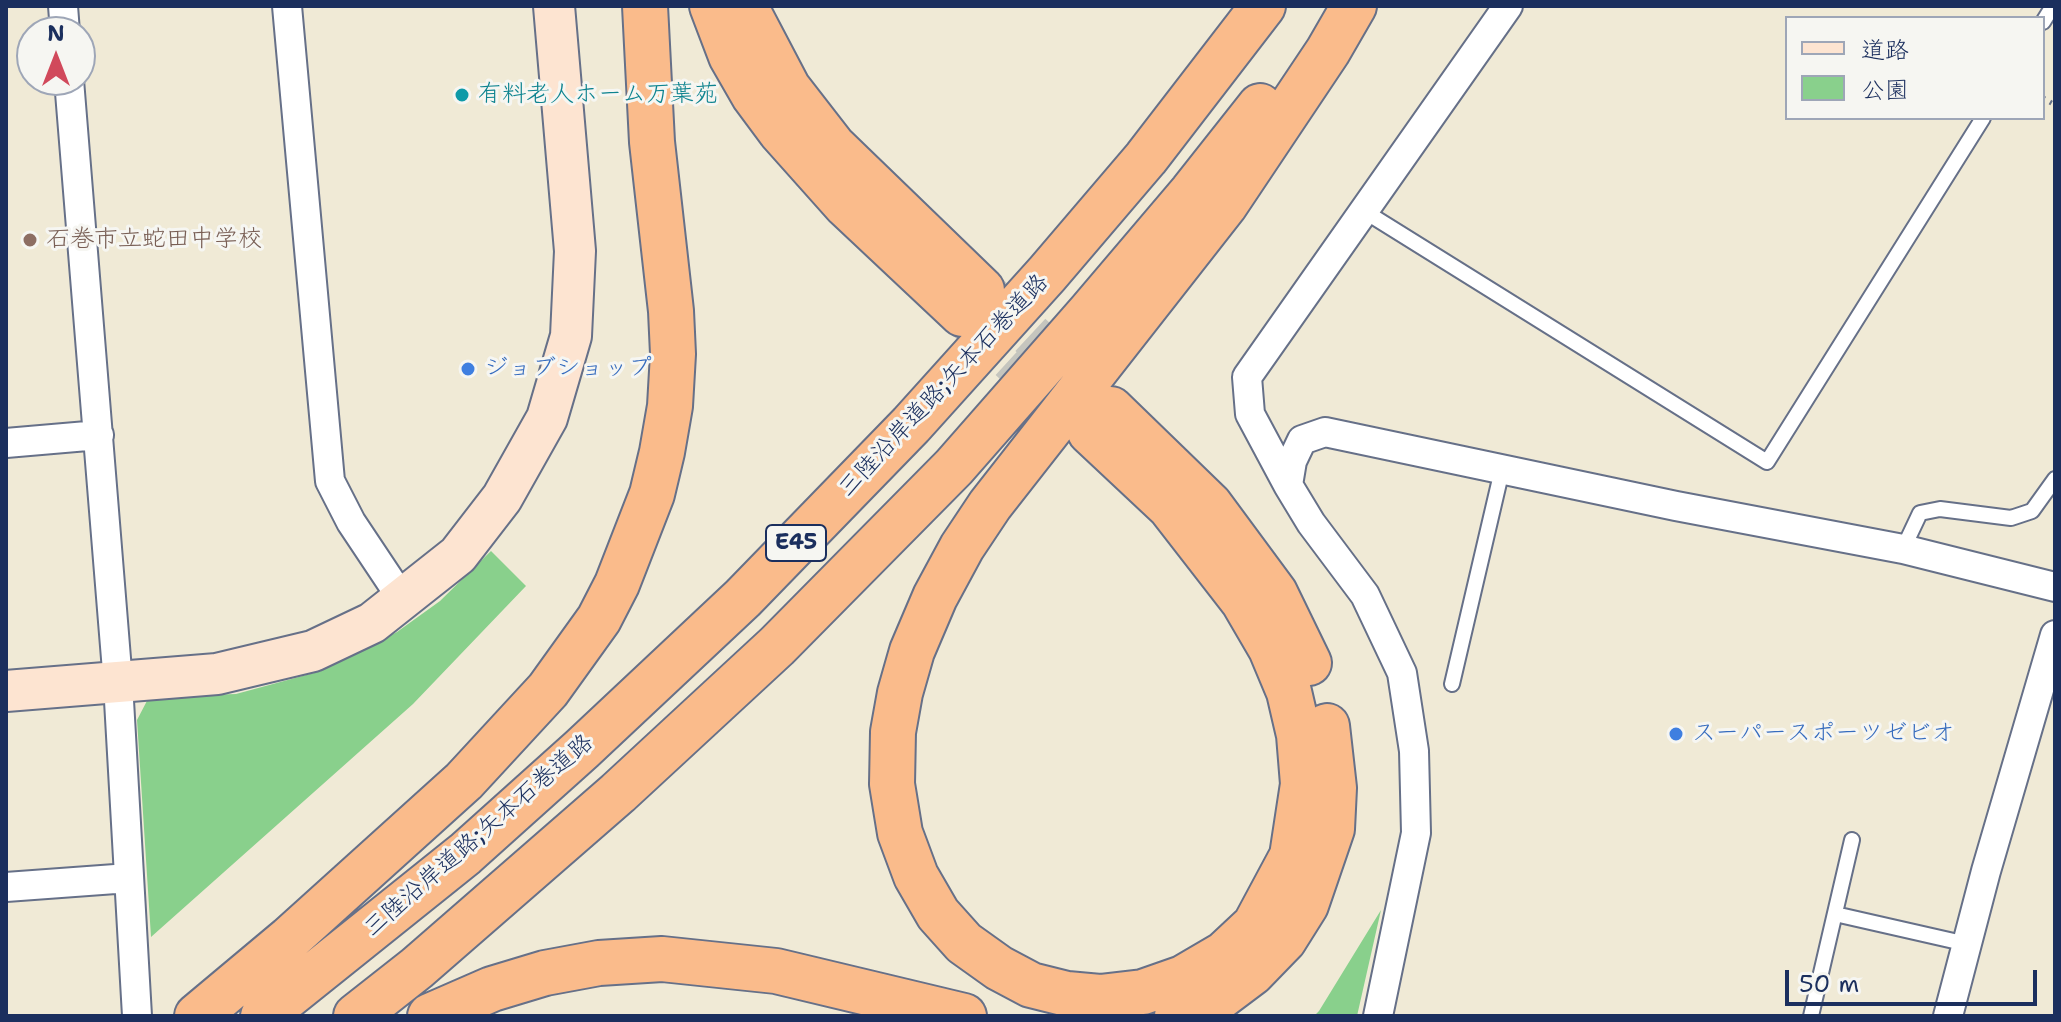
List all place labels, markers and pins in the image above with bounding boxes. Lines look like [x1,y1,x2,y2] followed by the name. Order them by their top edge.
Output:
[478,81,718,109] place label: 有料老人ホーム万葉苑
[453,86,471,104] marker: 有料老人ホーム万葉苑
[46,226,262,254] place label: 石巻市立蛇田中学校
[21,231,39,249] marker: 石巻市立蛇田中学校
[484,355,652,383] place label: ジョブショップ
[459,360,477,378] marker: ジョブショップ
[1692,720,1955,748] place label: スーパースポーツゼビオ
[1667,725,1685,743] marker: スーパースポーツゼビオ

